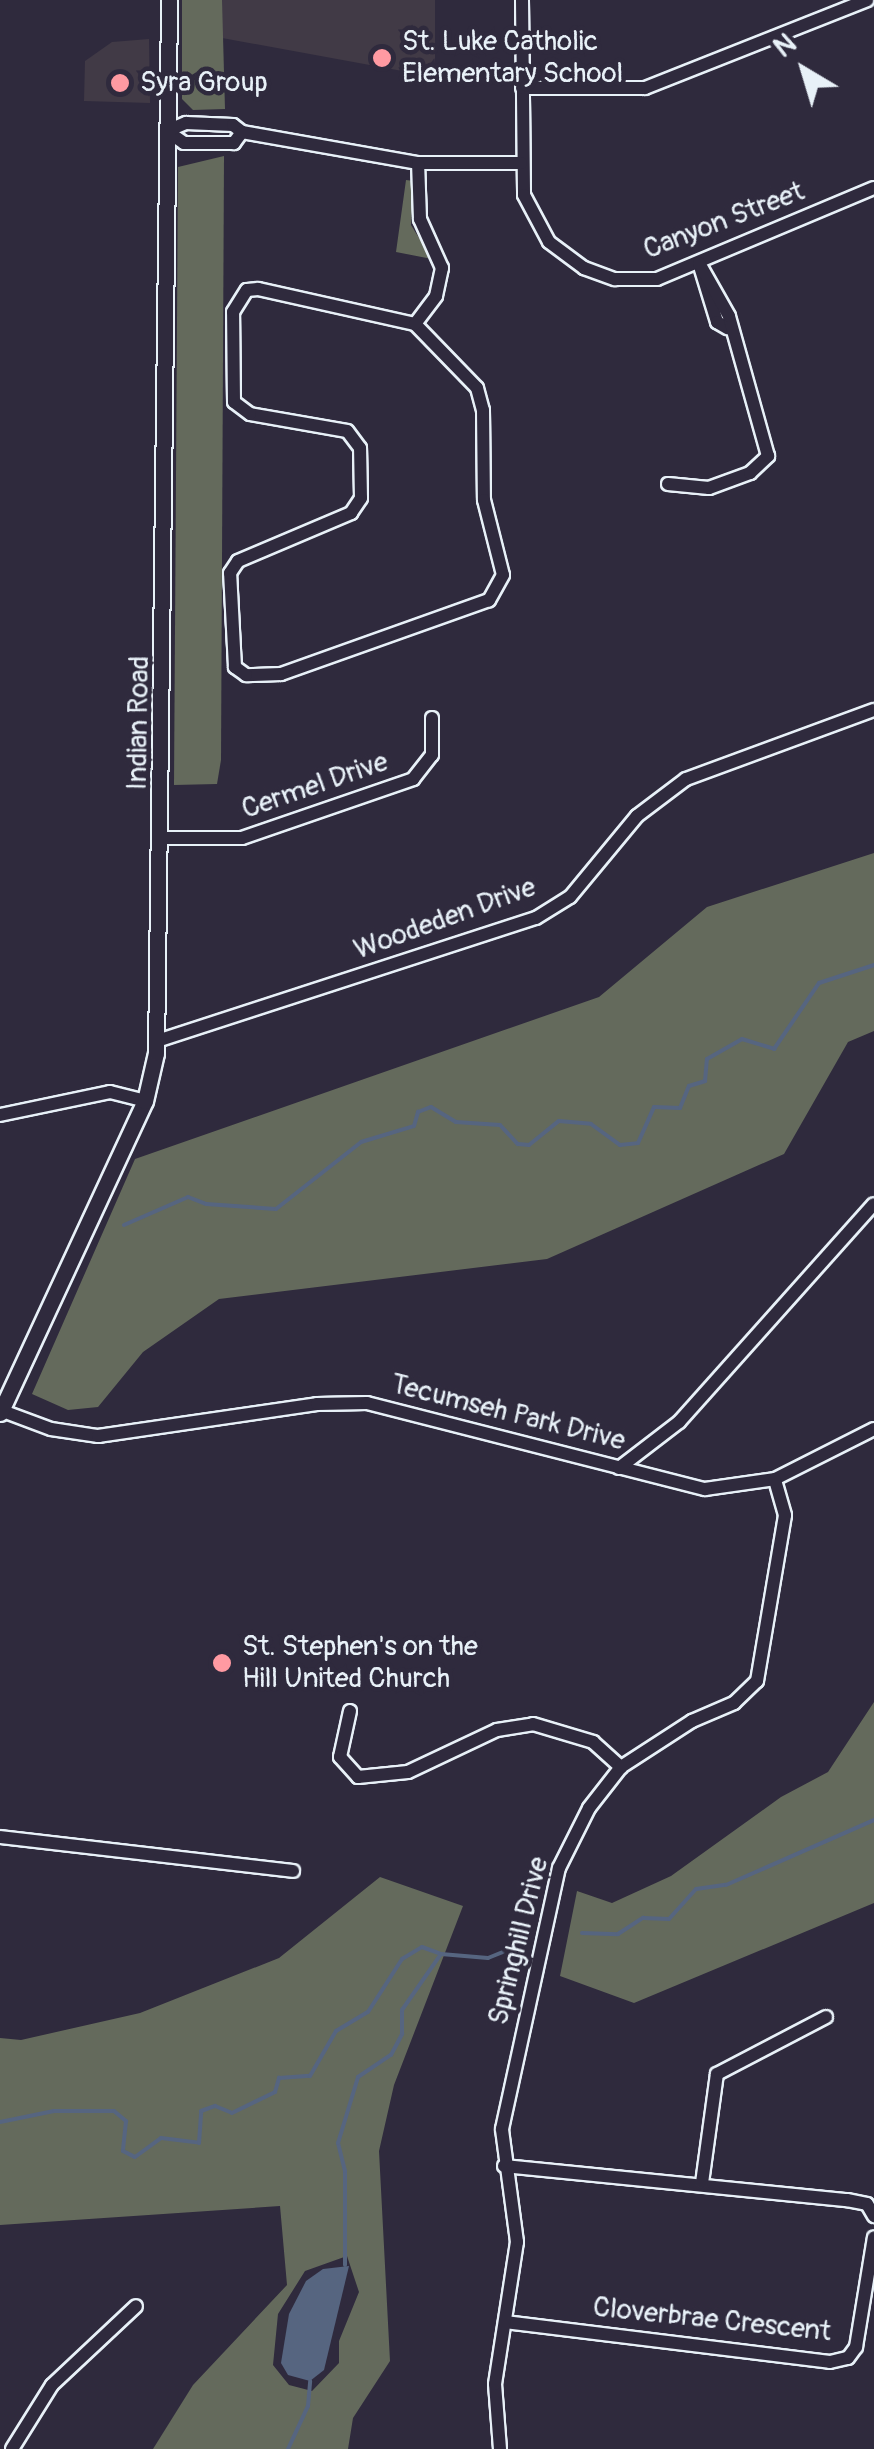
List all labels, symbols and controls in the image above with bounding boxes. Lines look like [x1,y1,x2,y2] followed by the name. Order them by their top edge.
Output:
[754,20,854,120] north arrow
[402,25,623,91] place label: St. Luke Catholic Elementary School
[767,26,803,66] text: N
[371,47,393,69] marker: St. Luke Catholic Elementary School
[140,66,268,100] place label: Syra Group
[109,72,131,94] marker: Syra Group
[639,175,809,267] street label: Canyon Street
[121,655,157,791] street label: Indian Road
[238,745,392,827] street label: Cermel Drive
[350,871,540,967] street label: Woodeden Drive
[387,1368,629,1458] street label: Tecumseh Park Drive
[242,1630,478,1696] place label: St. Stephen's on the Hill United Church
[211,1652,233,1674] marker: St. Stephen's on the Hill United Church
[482,1853,556,2029] street label: Springhill Drive
[591,2291,833,2349] street label: Cloverbrae Crescent

